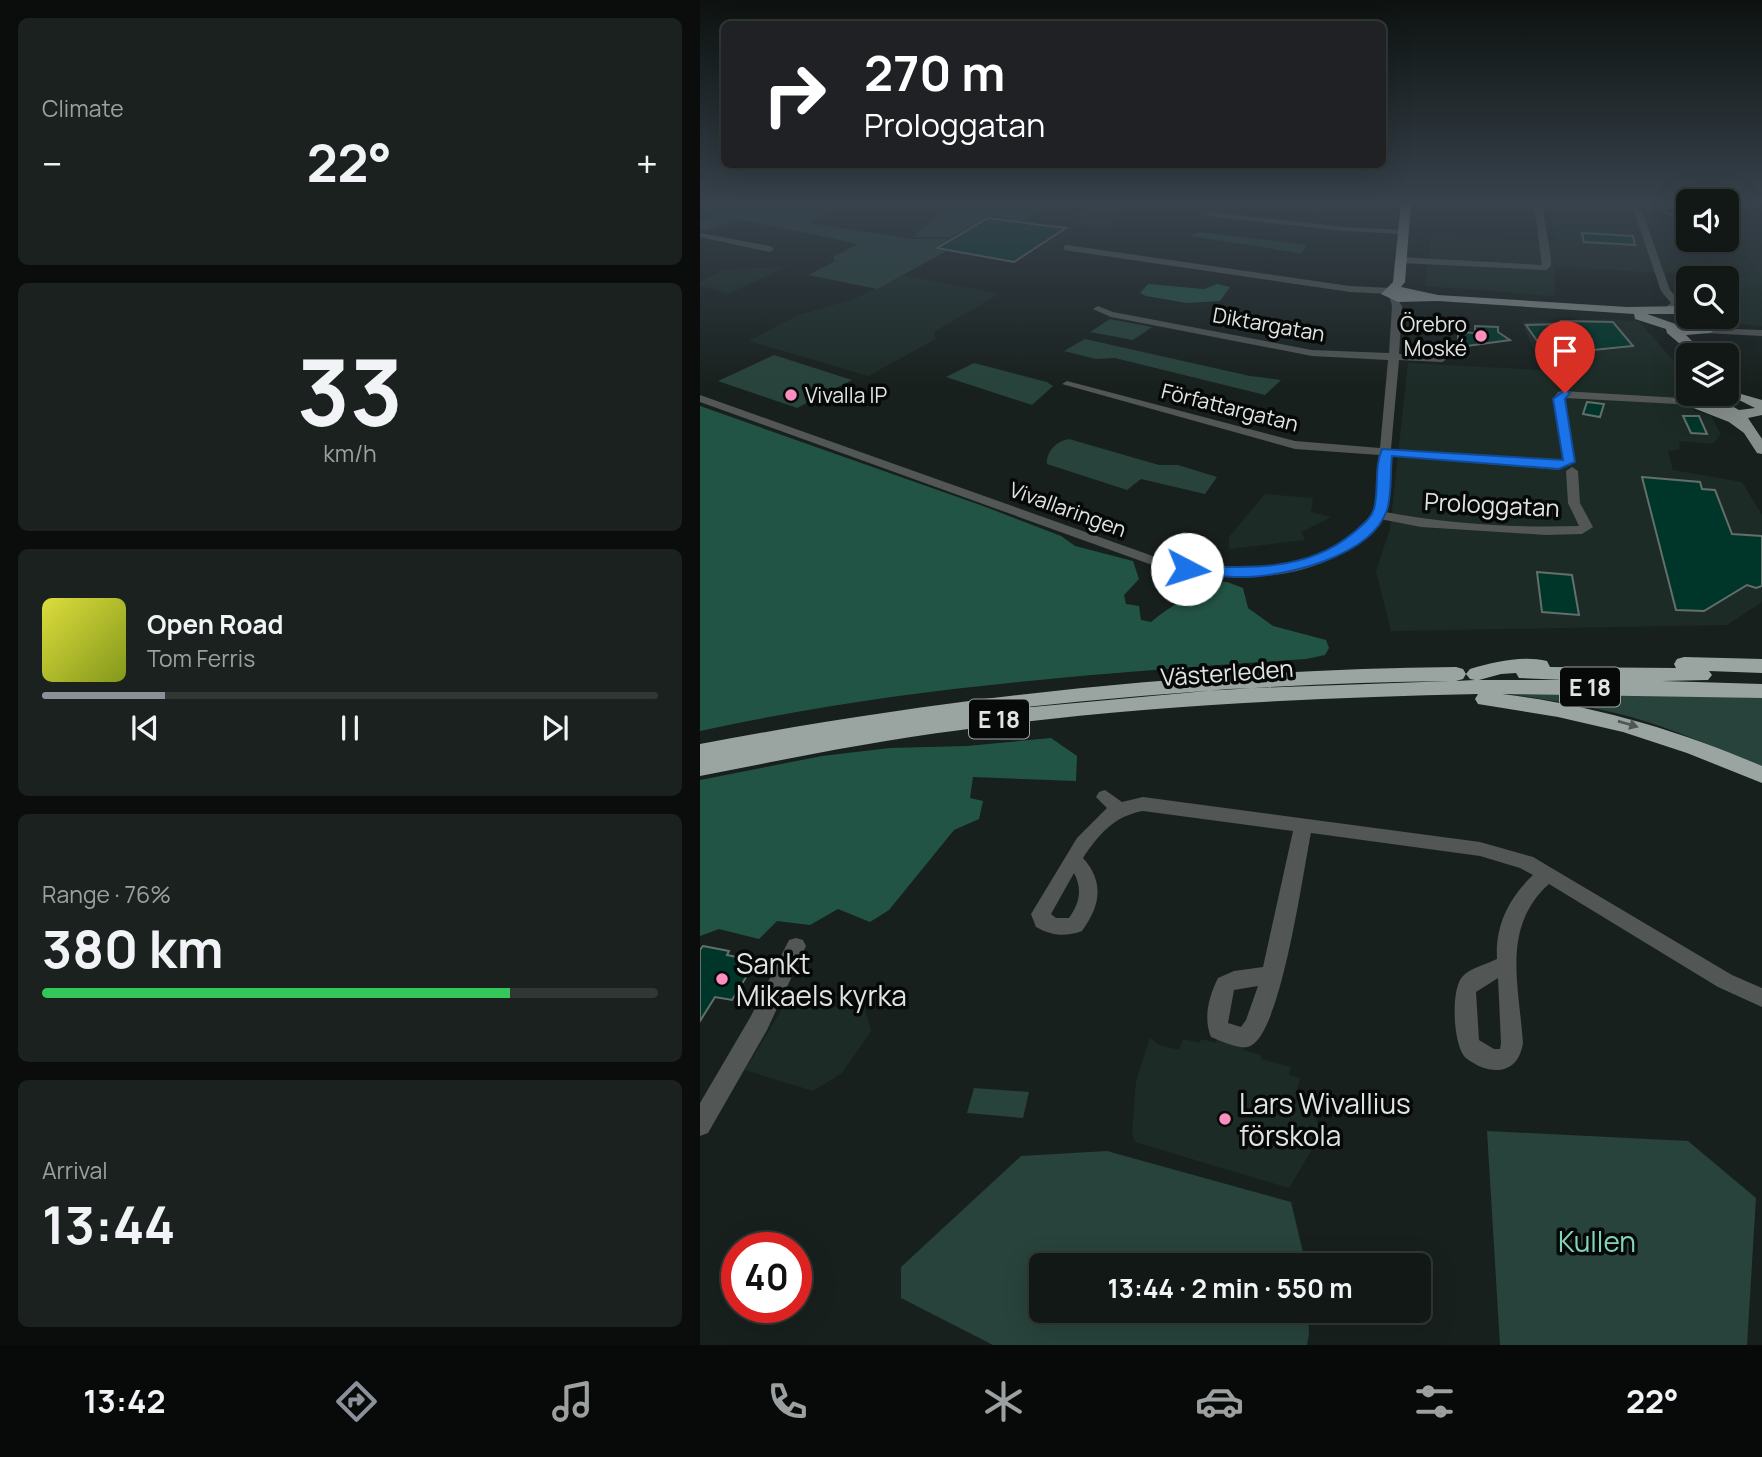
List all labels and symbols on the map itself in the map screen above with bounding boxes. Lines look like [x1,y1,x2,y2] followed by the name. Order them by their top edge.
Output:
[1211,300,1327,348] street label: Diktargatan
[1400,310,1467,362] place label: Örebro Moské
[1535,321,1595,393] pin
[1473,328,1489,344] marker: Örebro Moské
[1159,376,1301,438] street label: Författargatan
[805,381,887,409] place label: Vivalla IP
[783,387,799,403] marker: Vivalla IP
[1006,475,1130,543] street label: Vivallaringen
[1423,484,1561,524] street label: Prologgatan
[1150,532,1224,606] position arrow
[1160,651,1294,693] street label: Västerleden
[1560,667,1620,706] road number: E 18
[969,699,1029,738] road number: E 18
[1617,719,1639,730] one-way arrow
[736,944,907,1014] place label: Sankt Mikaels kyrka
[714,971,730,987] marker: Sankt Mikaels kyrka
[1239,1084,1411,1154] place label: Lars Wivallius förskola
[1217,1111,1233,1127] marker: Lars Wivallius förskola
[1558,1222,1636,1260] park label: Kullen
[721,1232,812,1323] speed limit sign: 40

